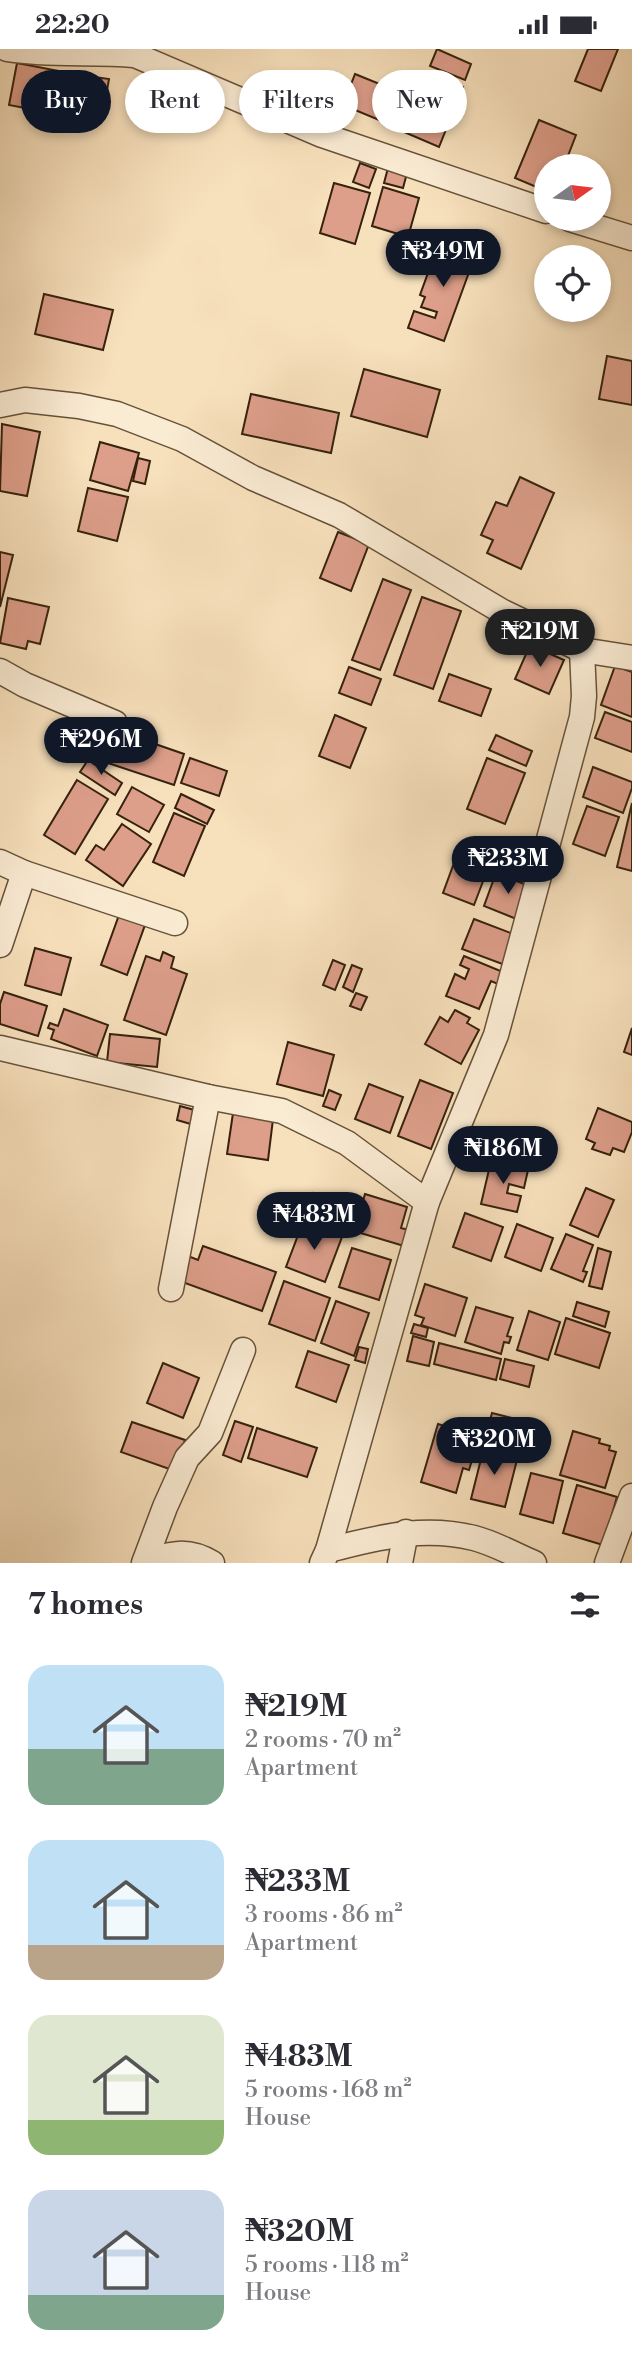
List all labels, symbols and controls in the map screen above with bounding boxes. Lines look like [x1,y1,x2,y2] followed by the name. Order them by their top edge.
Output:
[35,9,110,41] text: 22:20
[21,70,111,133] chip: Buy
[125,70,225,133] chip: Rent
[239,70,358,133] chip: Filters
[372,70,467,133] chip: New
[534,154,611,231] north arrow
[534,154,611,322] map controls
[394,229,492,289] pin: ₦349M
[402,238,484,266] text: ₦349M
[534,245,611,322] button: locate
[491,609,589,669] pin: ₦219M
[501,618,579,646] text: ₦219M
[52,717,150,777] pin: ₦296M
[60,726,142,754] text: ₦296M
[459,837,557,896] pin: ₦233M
[468,845,548,873] text: ₦233M
[454,1127,552,1186] pin: ₦186M
[464,1135,542,1163] text: ₦186M
[265,1193,363,1252] pin: ₦483M
[273,1201,355,1229] text: ₦483M
[445,1417,543,1477] pin: ₦320M
[452,1426,536,1454] text: ₦320M
[28,1586,143,1624] text: 7 homes
[566,1586,604,1624] icon: filters
[245,1688,347,1726] text: ₦219M
[84,1693,168,1777] icon: home
[245,1726,401,1754] text: 2 rooms · 70 m²
[245,1754,358,1782] text: Apartment
[245,1863,350,1901] text: ₦233M
[84,1868,168,1952] icon: home
[245,1901,402,1929] text: 3 rooms · 86 m²
[245,1929,358,1957] text: Apartment
[245,2038,352,2076] text: ₦483M
[84,2043,168,2127] icon: home
[245,2076,412,2104] text: 5 rooms · 168 m²
[245,2104,311,2132] text: House
[245,2213,354,2251] text: ₦320M
[84,2218,168,2302] icon: home
[245,2251,409,2279] text: 5 rooms · 118 m²
[245,2279,311,2307] text: House

